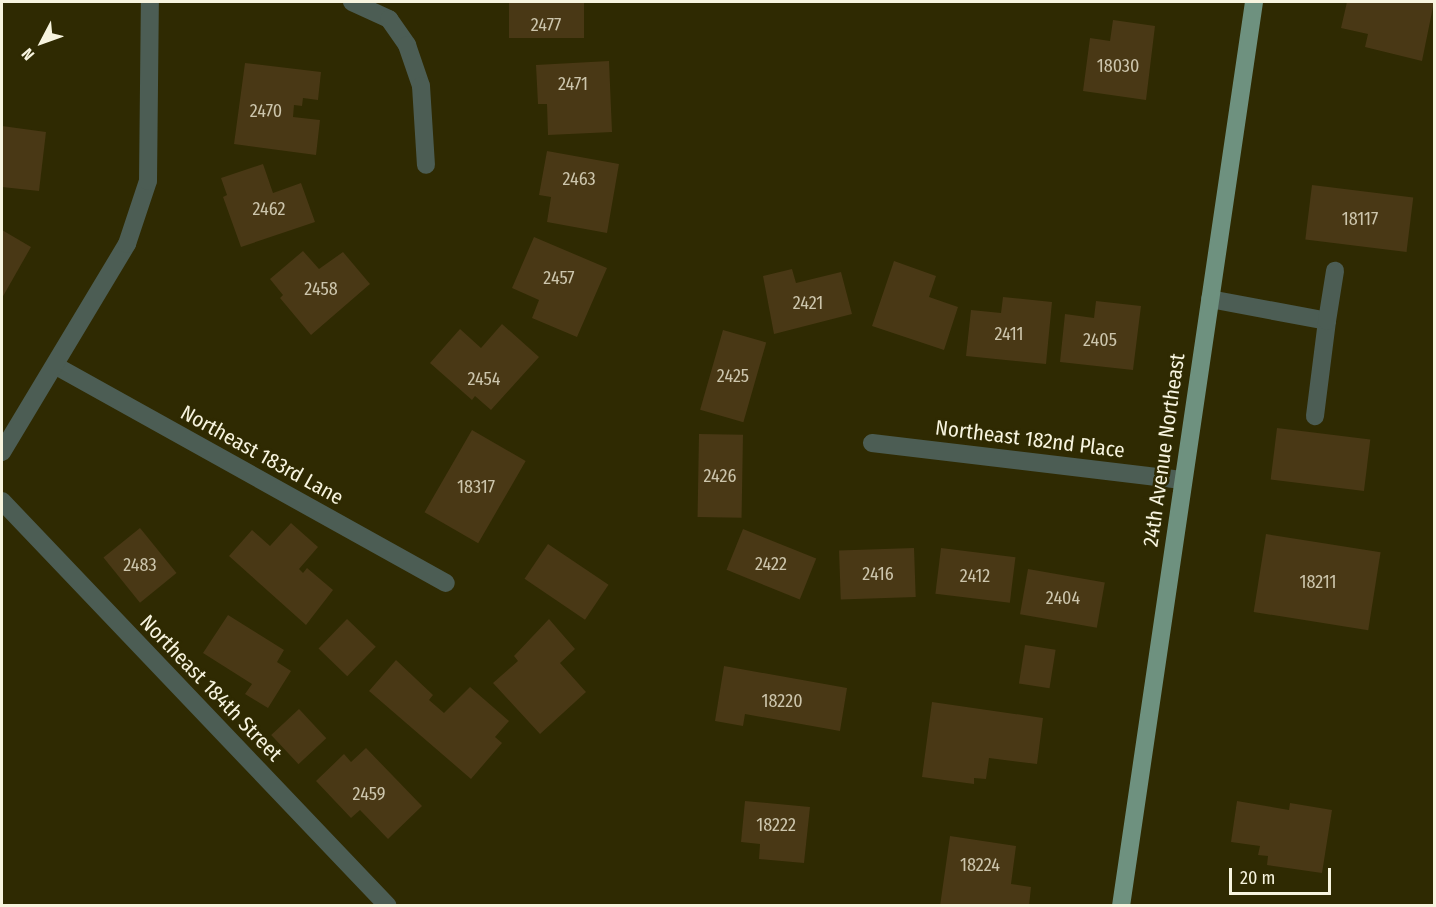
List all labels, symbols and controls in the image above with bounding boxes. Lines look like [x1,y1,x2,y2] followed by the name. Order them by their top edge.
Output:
[12,12,72,72] north arrow
[531,14,561,36] house number: 2477
[18,44,38,64] text: N
[1097,55,1139,77] house number: 18030
[558,73,588,95] house number: 2471
[250,100,282,122] house number: 2470
[562,168,596,190] house number: 2463
[253,198,285,220] house number: 2462
[1342,208,1378,230] house number: 18117
[543,267,575,289] house number: 2457
[304,278,338,300] house number: 2458
[793,292,823,314] house number: 2421
[994,323,1024,345] house number: 2411
[1083,329,1117,351] house number: 2405
[1138,352,1190,548] street label: 24th Avenue Northeast
[717,365,749,387] house number: 2425
[467,368,501,390] house number: 2454
[176,400,348,510] street label: Northeast 183rd Lane
[934,415,1126,463] street label: Northeast 182nd Place
[704,465,736,487] house number: 2426
[457,476,495,498] house number: 18317
[755,553,787,575] house number: 2422
[123,554,157,576] house number: 2483
[862,563,894,585] house number: 2416
[960,565,990,587] house number: 2412
[1299,571,1337,593] house number: 18211
[1046,587,1080,609] house number: 2404
[135,610,287,766] street label: Northeast 184th Street
[761,690,803,712] house number: 18220
[353,783,385,805] house number: 2459
[756,814,796,836] house number: 18222
[960,854,1000,876] house number: 18224
[1232,856,1334,894] scale bar
[1240,867,1275,889] text: 20 m

